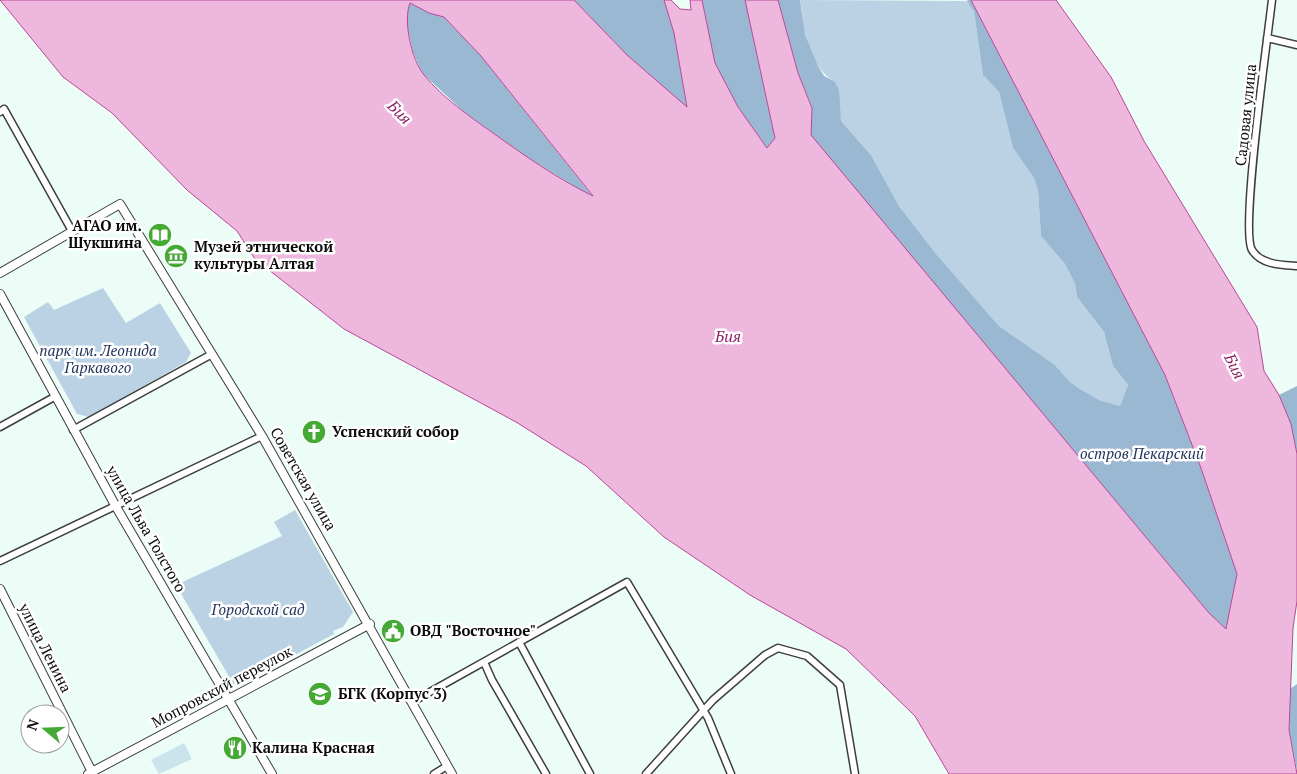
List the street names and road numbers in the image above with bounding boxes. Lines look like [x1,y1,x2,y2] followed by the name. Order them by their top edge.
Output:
[1230,62,1260,167] street label: Садовая улица
[266,423,342,534] street label: Советская улица
[102,461,191,595] street label: улица Льва Толстого
[14,599,77,696] street label: улица Ленина
[148,640,296,732] street label: Мопровский переулок

